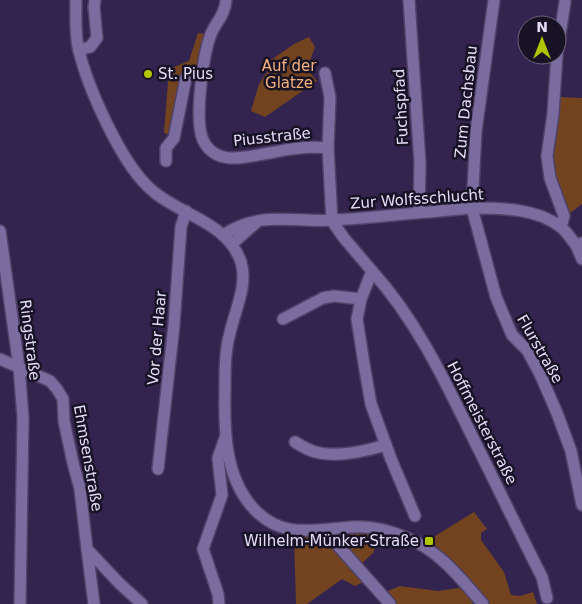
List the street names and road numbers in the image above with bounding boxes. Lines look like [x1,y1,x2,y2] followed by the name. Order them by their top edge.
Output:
[451,45,481,159] street label: Zum Dachsbau
[390,68,412,146] street label: Fuchspfad
[232,124,312,150] street label: Piusstraße
[350,185,485,213] street label: Zur Wolfsschlucht
[144,289,170,386] street label: Vor der Haar
[16,299,44,381] street label: Ringstraße
[513,312,567,386] street label: Flurstraße
[443,358,521,488] street label: Hoffmeisterstraße
[70,403,106,513] street label: Ehmsenstraße

